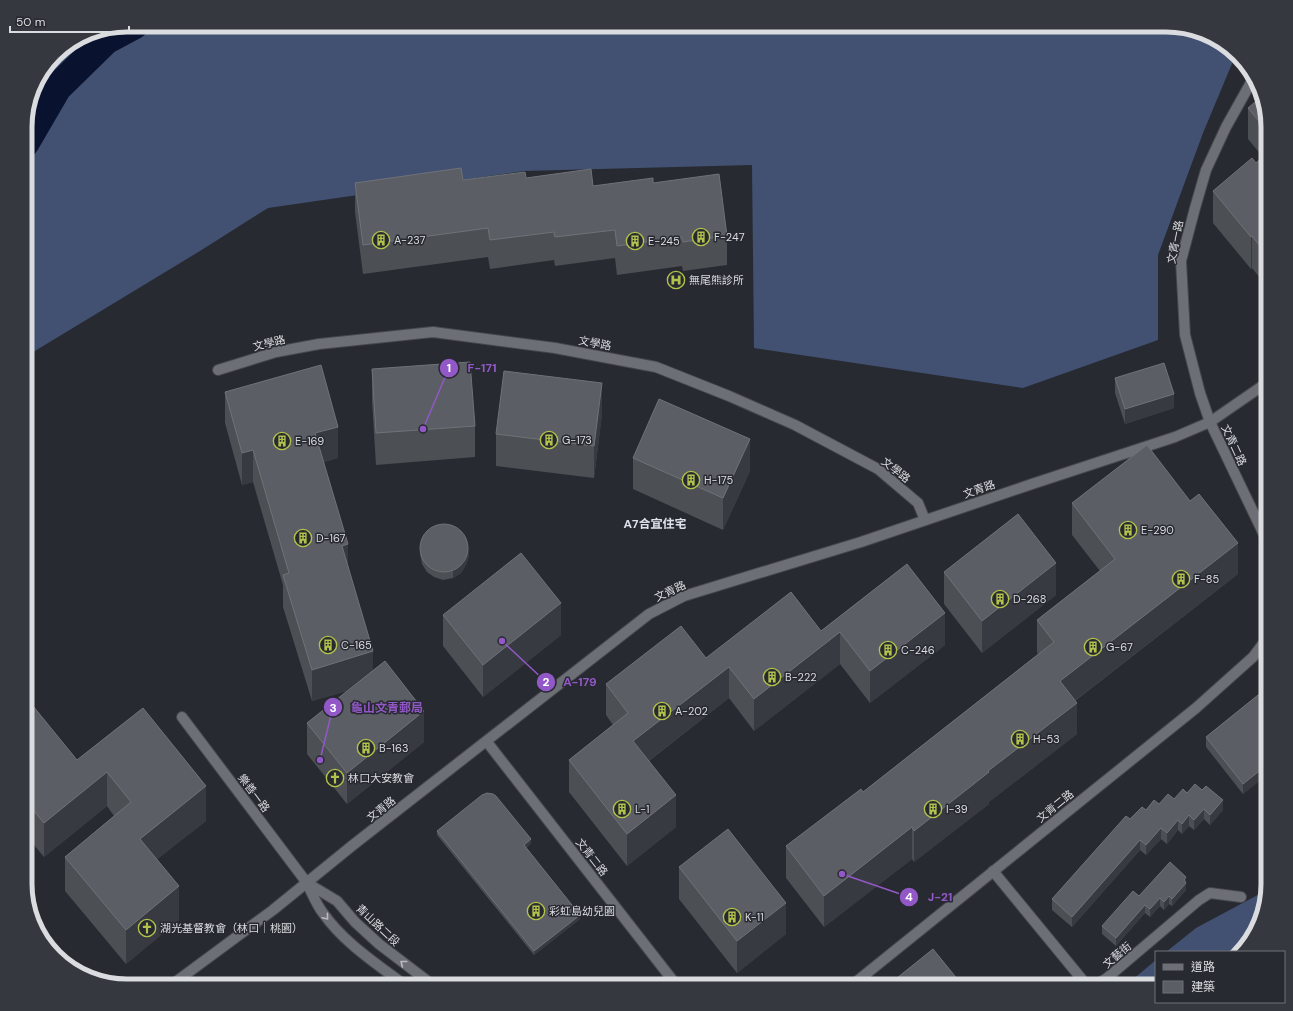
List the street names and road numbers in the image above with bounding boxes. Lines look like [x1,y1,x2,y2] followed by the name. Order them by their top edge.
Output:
[1164,219,1186,265] street label: 文青一路
[251,332,287,354] street label: 文學路
[578,333,612,353] street label: 文學路
[1218,422,1250,468] street label: 文青二路
[879,454,913,486] street label: 文學路
[961,477,997,501] street label: 文青路
[652,578,688,604] street label: 文青路
[235,771,273,815] street label: 樂善一路
[1033,787,1077,825] street label: 文青二路
[364,793,398,825] street label: 文青路
[573,835,611,879] street label: 文青二路
[353,901,403,949] street label: 青山路二段
[1100,939,1134,971] street label: 文藝街

